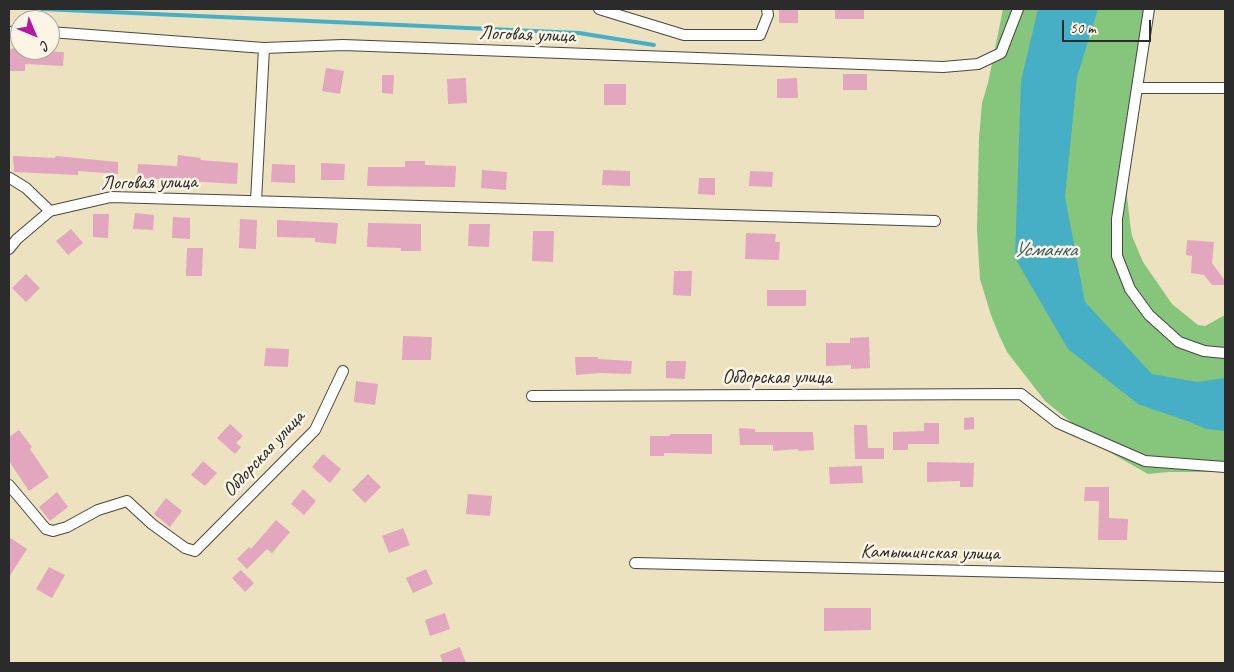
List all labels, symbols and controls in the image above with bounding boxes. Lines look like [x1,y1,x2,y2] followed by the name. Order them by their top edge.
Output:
[10,10,60,60] north arrow
[1064,10,1153,42] scale bar
[1070,19,1096,38] text: 50 m
[478,21,576,49] street label: Логовая улица
[37,37,54,54] text: С
[101,170,197,196] street label: Логовая улица
[1014,237,1076,263] water label: Усманка
[722,366,832,390] street label: Обдорская улица
[218,406,310,502] street label: Обдорская улица
[860,540,1000,566] street label: Камышинская улица

